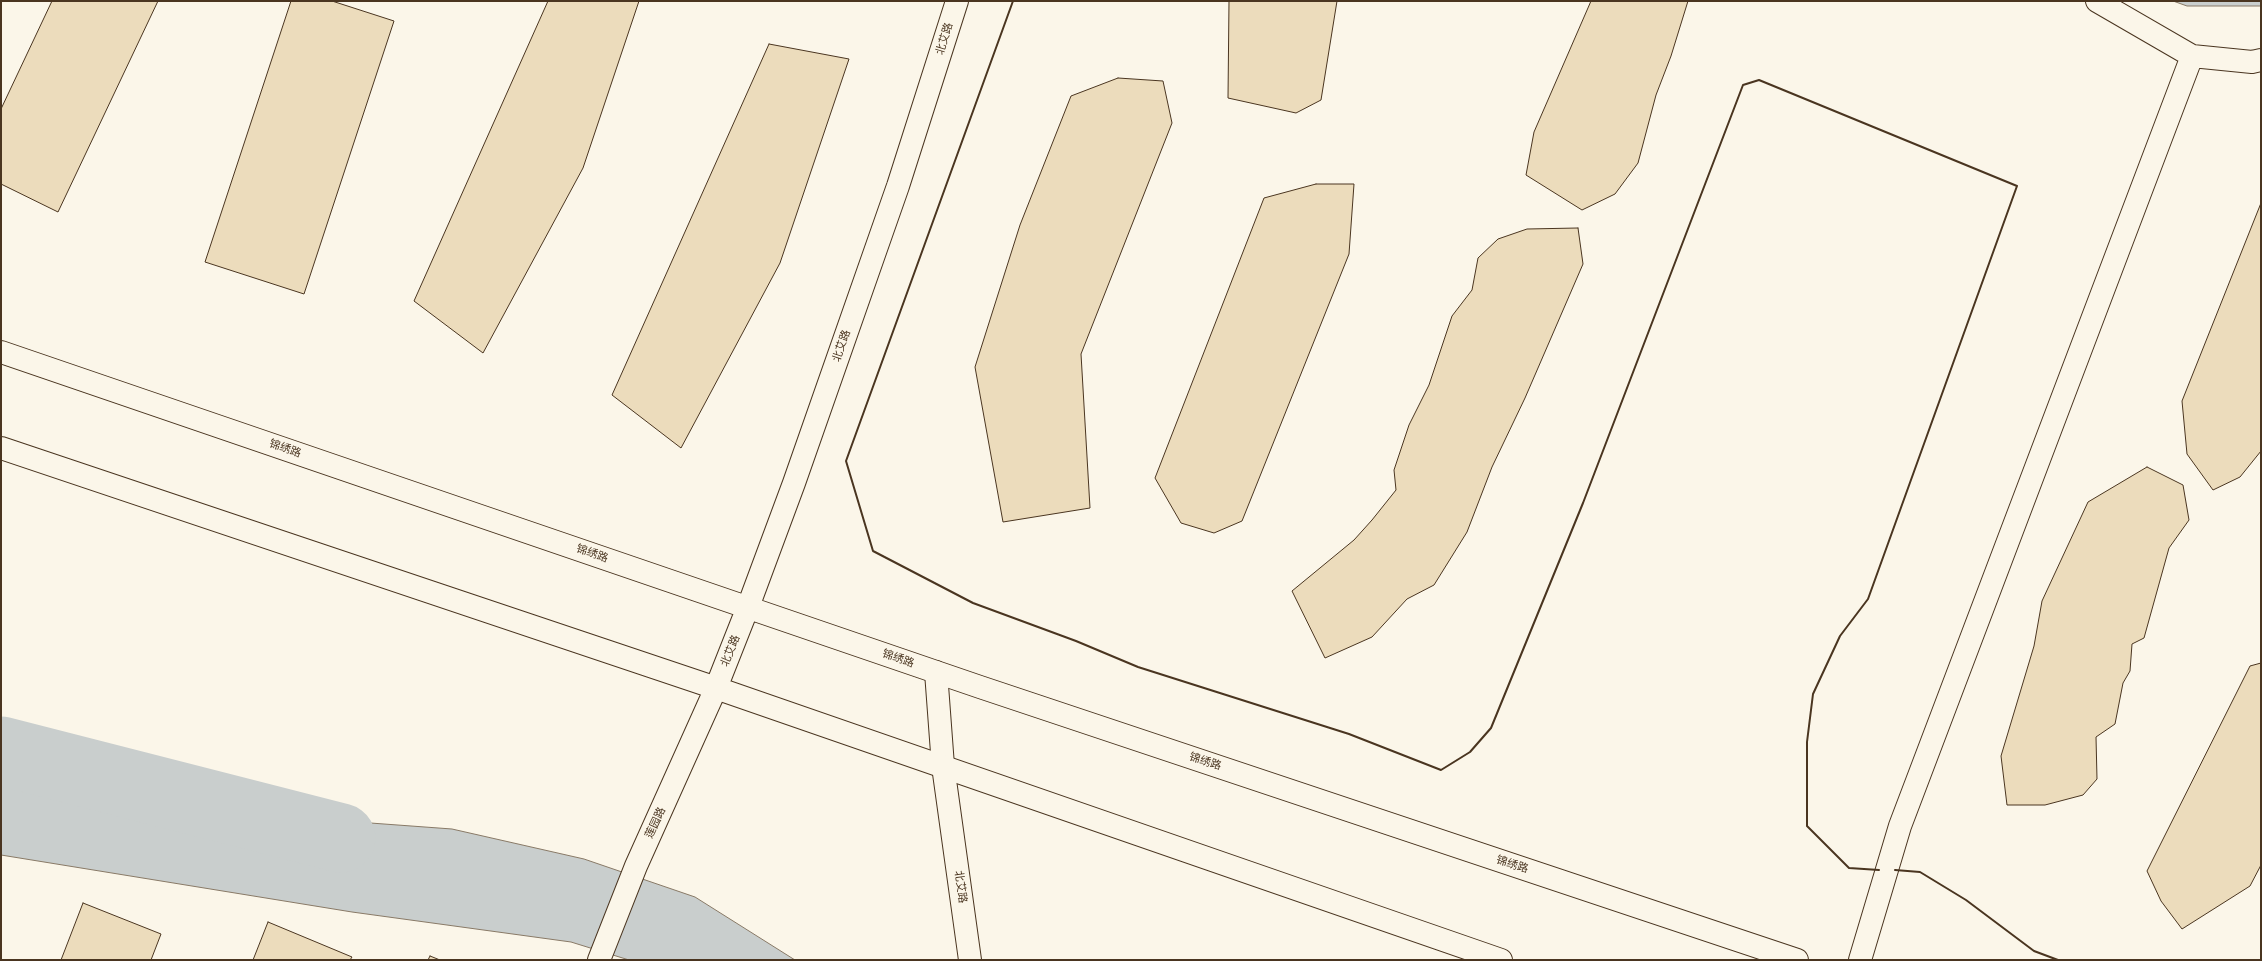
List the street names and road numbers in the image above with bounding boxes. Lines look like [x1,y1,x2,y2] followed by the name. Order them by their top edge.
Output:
[934,21,956,57] street label: 北艾路
[830,328,854,364] street label: 北艾路
[267,437,303,461] street label: 锦绣路
[574,542,610,566] street label: 锦绣路
[719,633,743,669] street label: 北艾路
[880,647,916,671] street label: 锦绣路
[1187,751,1223,773] street label: 锦绣路
[643,805,669,841] street label: 莲园路
[1494,854,1530,876] street label: 锦绣路
[951,870,969,904] street label: 北艾路

